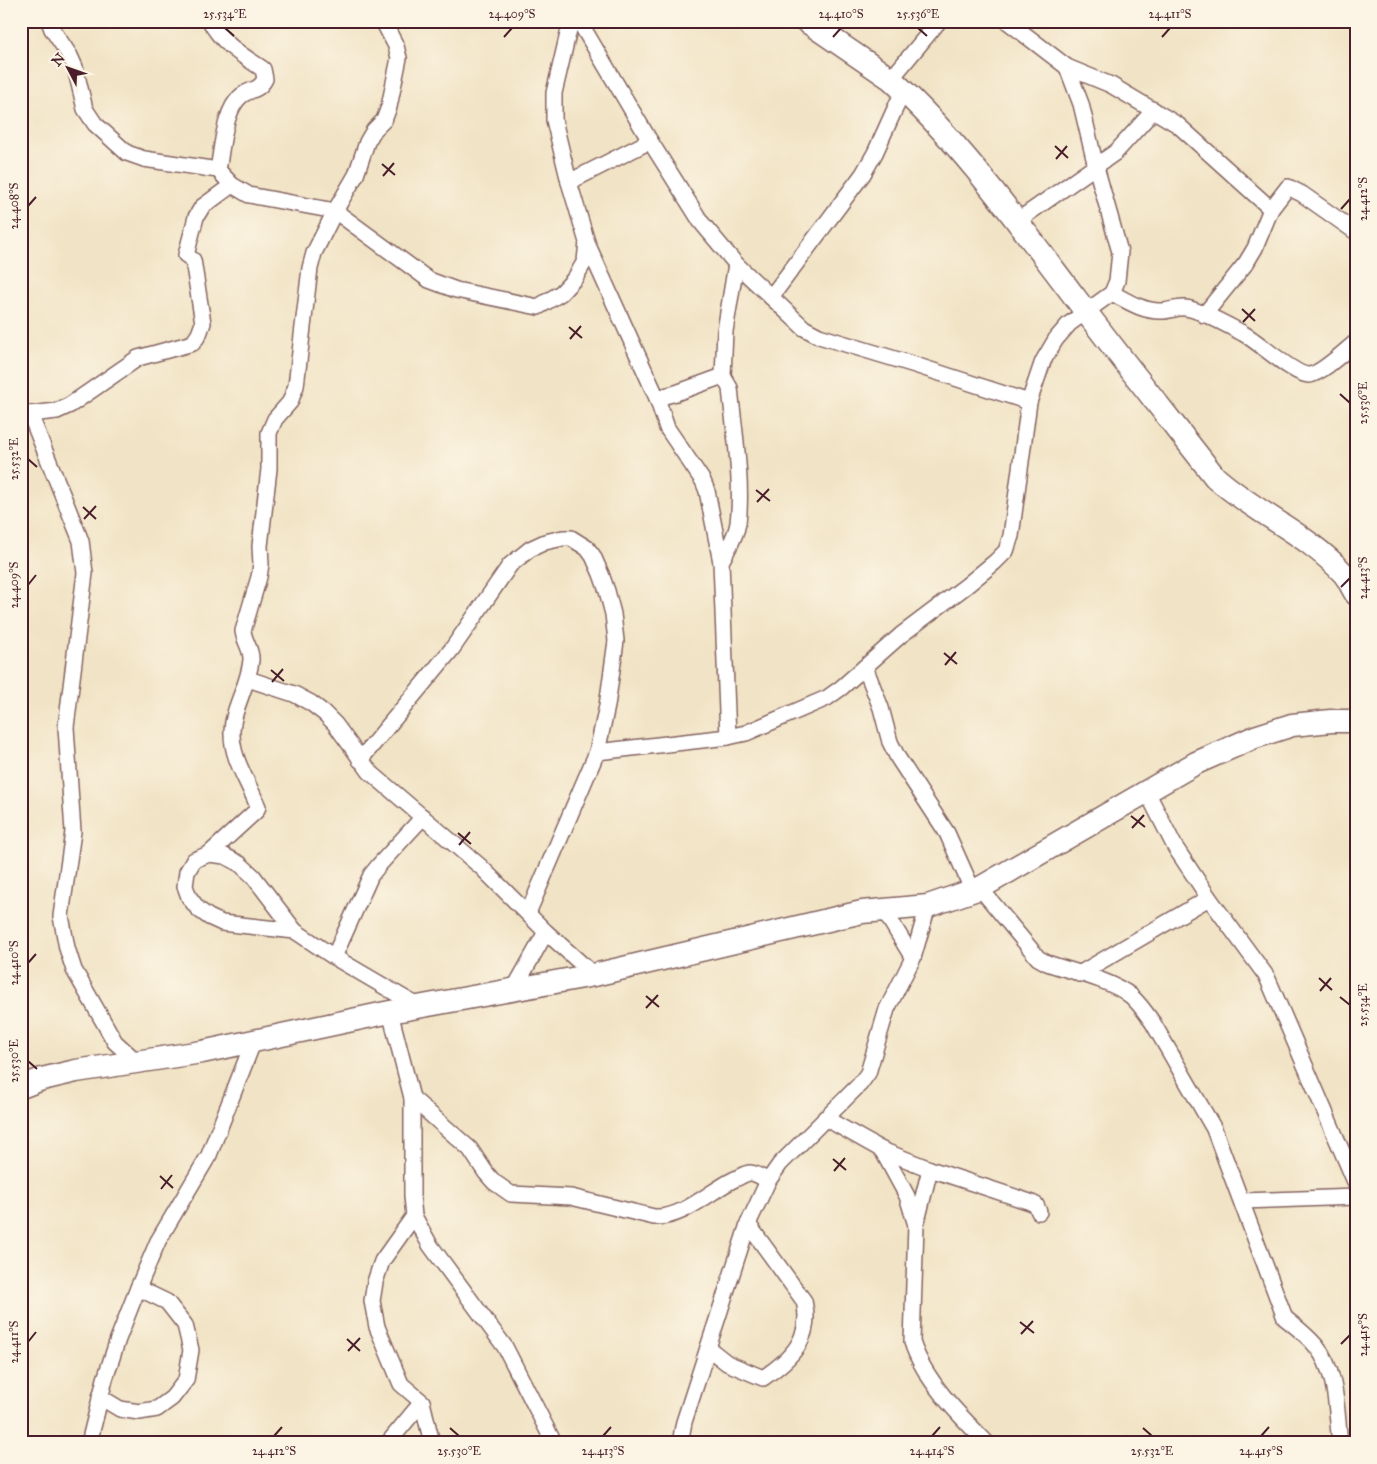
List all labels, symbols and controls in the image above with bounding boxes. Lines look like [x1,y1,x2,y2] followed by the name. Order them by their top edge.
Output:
[203,7,247,21] text: 25.534°E
[489,7,536,21] text: 24.409°S
[818,7,864,21] text: 24.410°S
[897,7,940,21] text: 25.536°E
[1149,7,1192,21] text: 24.411°S
[42,42,92,92] north arrow
[48,50,69,70] text: N
[1356,177,1370,221] text: 24.412°S
[7,183,21,229] text: 24.408°S
[1356,381,1370,424] text: 25.536°E
[7,437,21,480] text: 25.532°E
[1356,556,1370,599] text: 24.413°S
[7,561,21,608] text: 24.409°S
[7,940,21,986] text: 24.410°S
[1356,983,1370,1027] text: 25.534°E
[7,1039,21,1083] text: 25.530°E
[1356,1313,1370,1357] text: 24.415°S
[7,1320,21,1363] text: 24.411°S
[252,1444,296,1458] text: 24.412°S
[437,1444,481,1458] text: 25.530°E
[582,1444,625,1458] text: 24.413°S
[910,1444,955,1458] text: 24.414°S
[1131,1444,1174,1458] text: 25.532°E
[1239,1444,1283,1458] text: 24.415°S

